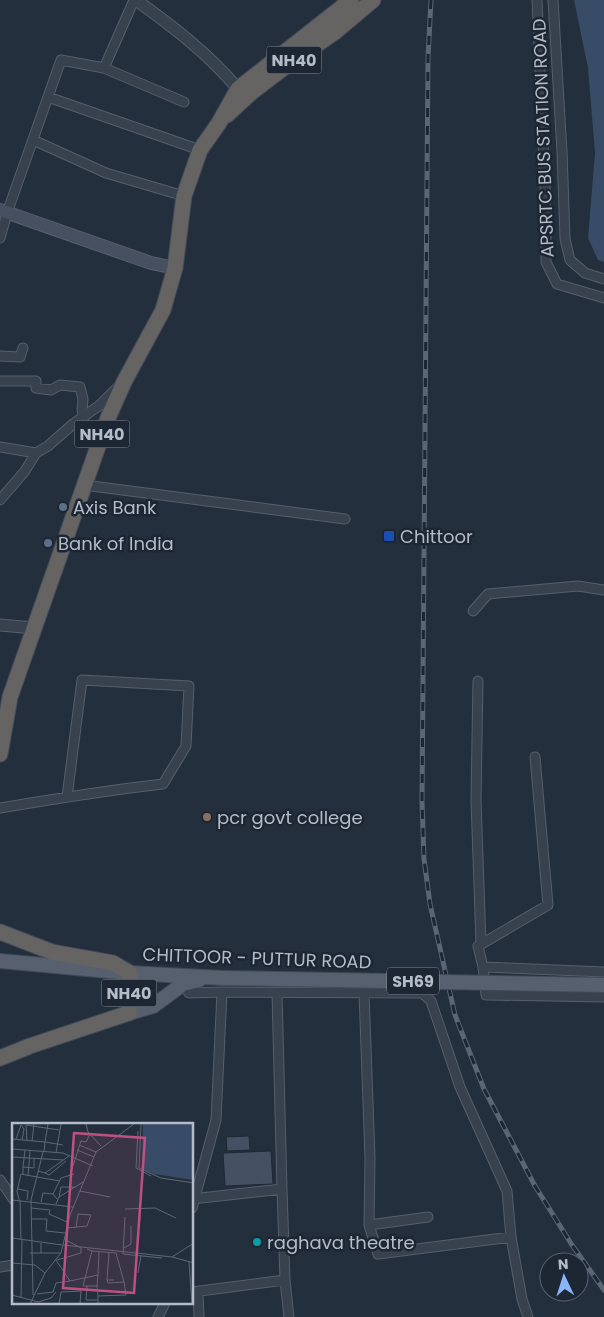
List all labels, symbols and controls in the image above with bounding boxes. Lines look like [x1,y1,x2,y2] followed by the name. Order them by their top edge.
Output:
[526,18,560,258] street label: APSRTC BUS STATION ROAD
[266,46,322,74] road number: NH40
[74,420,130,448] road number: NH40
[73,495,157,520] place label: Axis Bank
[57,501,69,513] marker: Axis Bank
[400,524,473,549] place label: Chittoor
[382,529,396,543] marker: Chittoor
[58,531,174,556] place label: Bank of India
[42,537,54,549] marker: Bank of India
[217,805,363,830] place label: pcr govt college
[201,811,213,823] marker: pcr govt college
[142,942,372,974] street label: CHITTOOR - PUTTUR ROAD
[387,968,439,994] road number: SH69
[102,980,156,1006] road number: NH40
[12,1123,194,1304] inset map
[267,1230,415,1255] place label: raghava theatre
[251,1236,263,1248] marker: raghava theatre
[539,1252,589,1302] north arrow
[557,1254,569,1274] text: N

